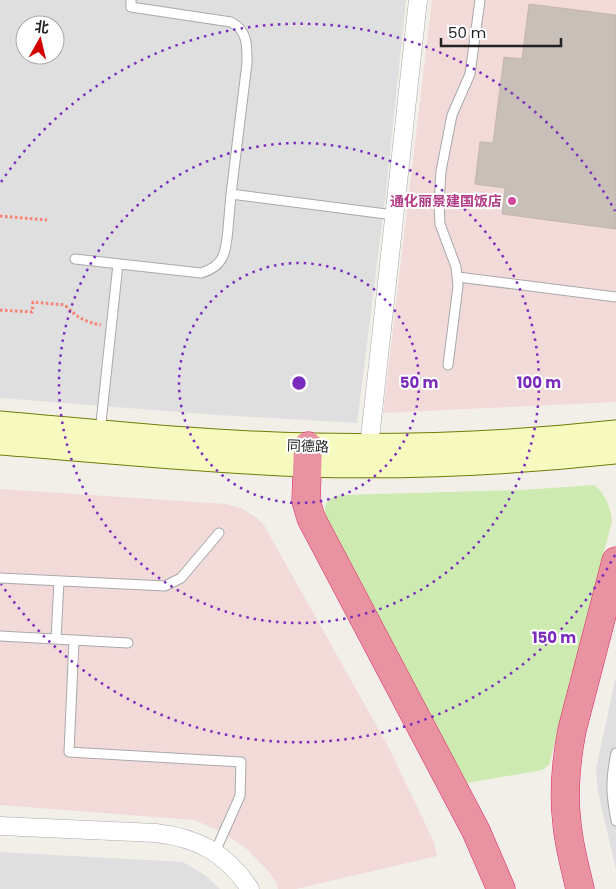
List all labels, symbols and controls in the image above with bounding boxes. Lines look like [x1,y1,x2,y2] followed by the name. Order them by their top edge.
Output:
[15,15,65,65] north arrow
[441,15,561,47] scale bar
[33,16,50,38] text: 北
[448,22,486,43] text: 50 m
[390,191,502,211] place label: 通化丽景建国饭店
[506,195,518,207] marker: 通化丽景建国饭店
[400,372,438,393] text: 50 m
[517,372,561,393] text: 100 m
[290,374,308,392] centre of rings
[287,435,329,457] street label: 同德路
[532,627,576,648] text: 150 m

